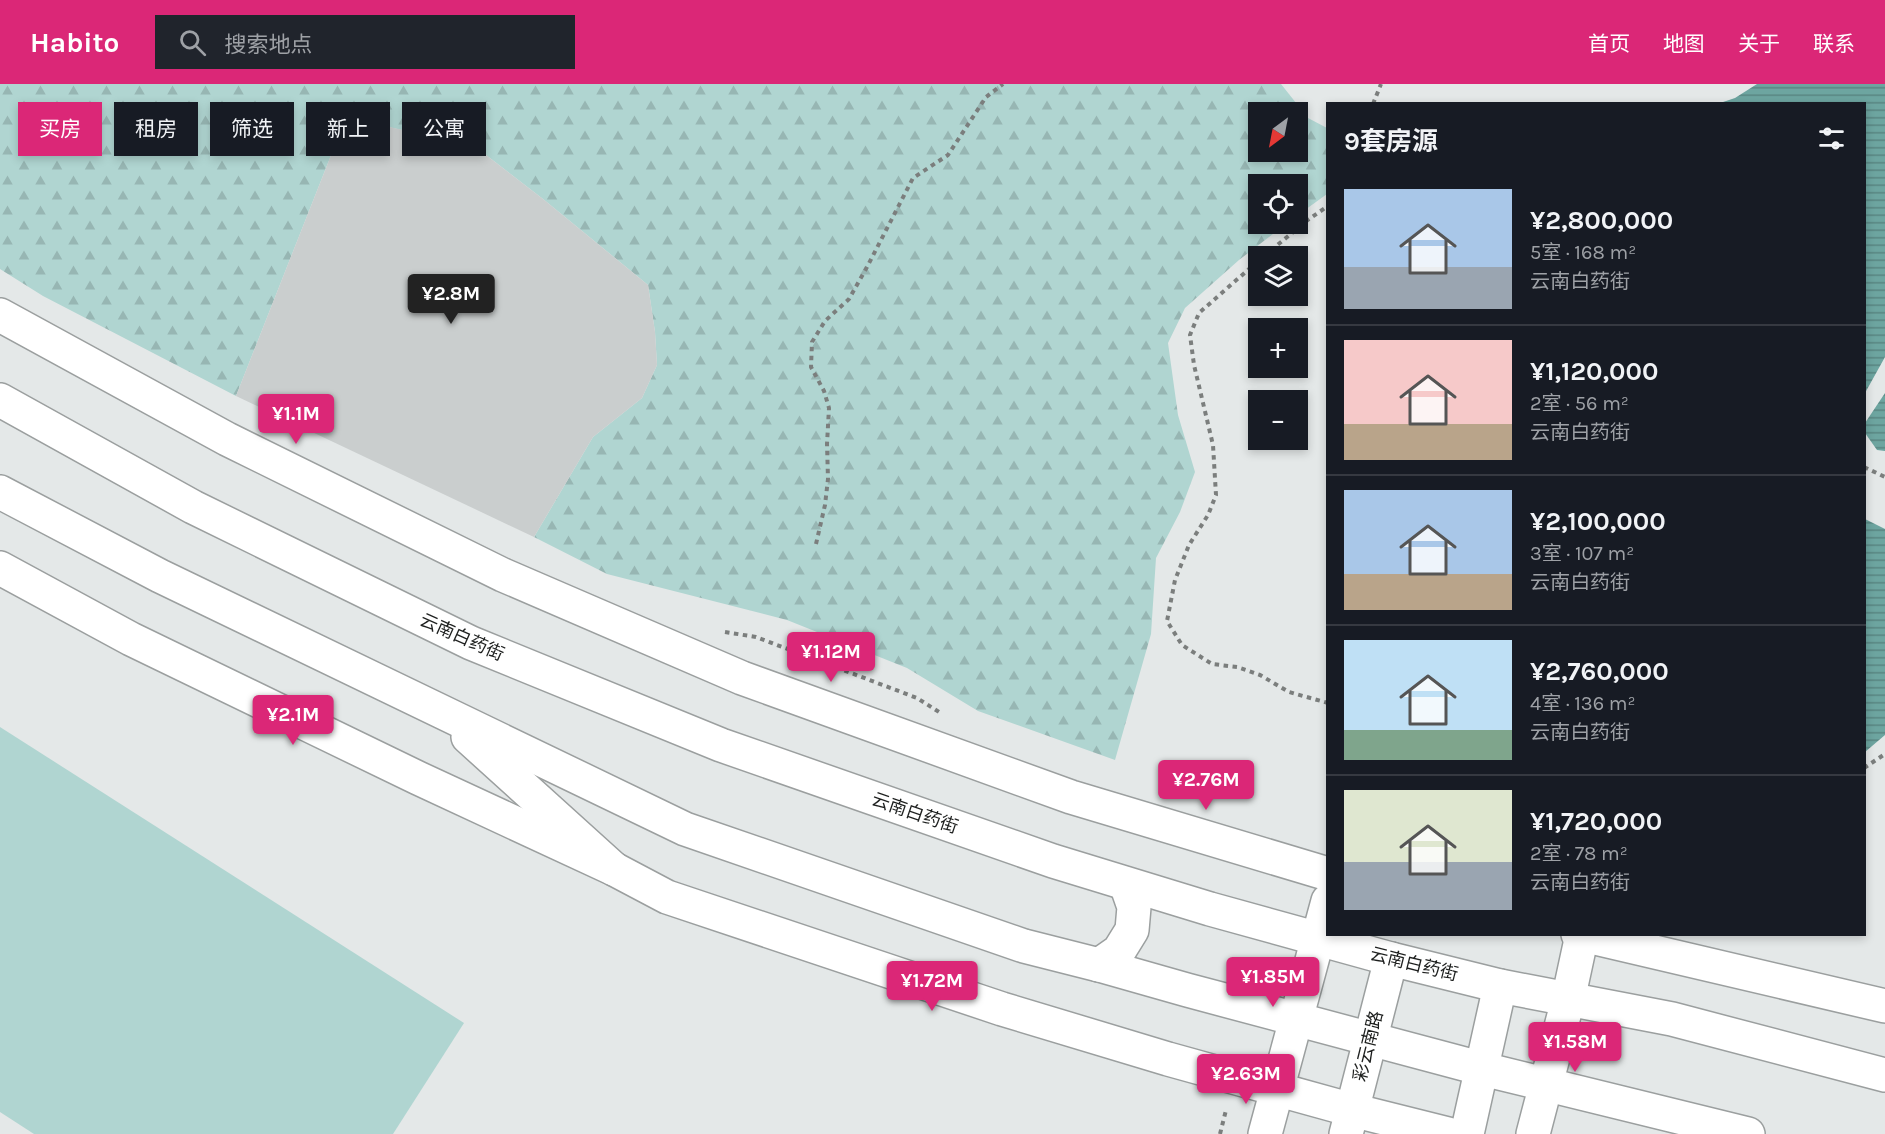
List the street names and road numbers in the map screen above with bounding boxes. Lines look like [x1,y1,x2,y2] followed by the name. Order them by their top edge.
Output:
[416,609,508,665] street label: 云南白药街
[869,788,961,838] street label: 云南白药街
[1368,942,1460,986] street label: 云南白药街
[1349,1008,1387,1084] street label: 彩云南路

